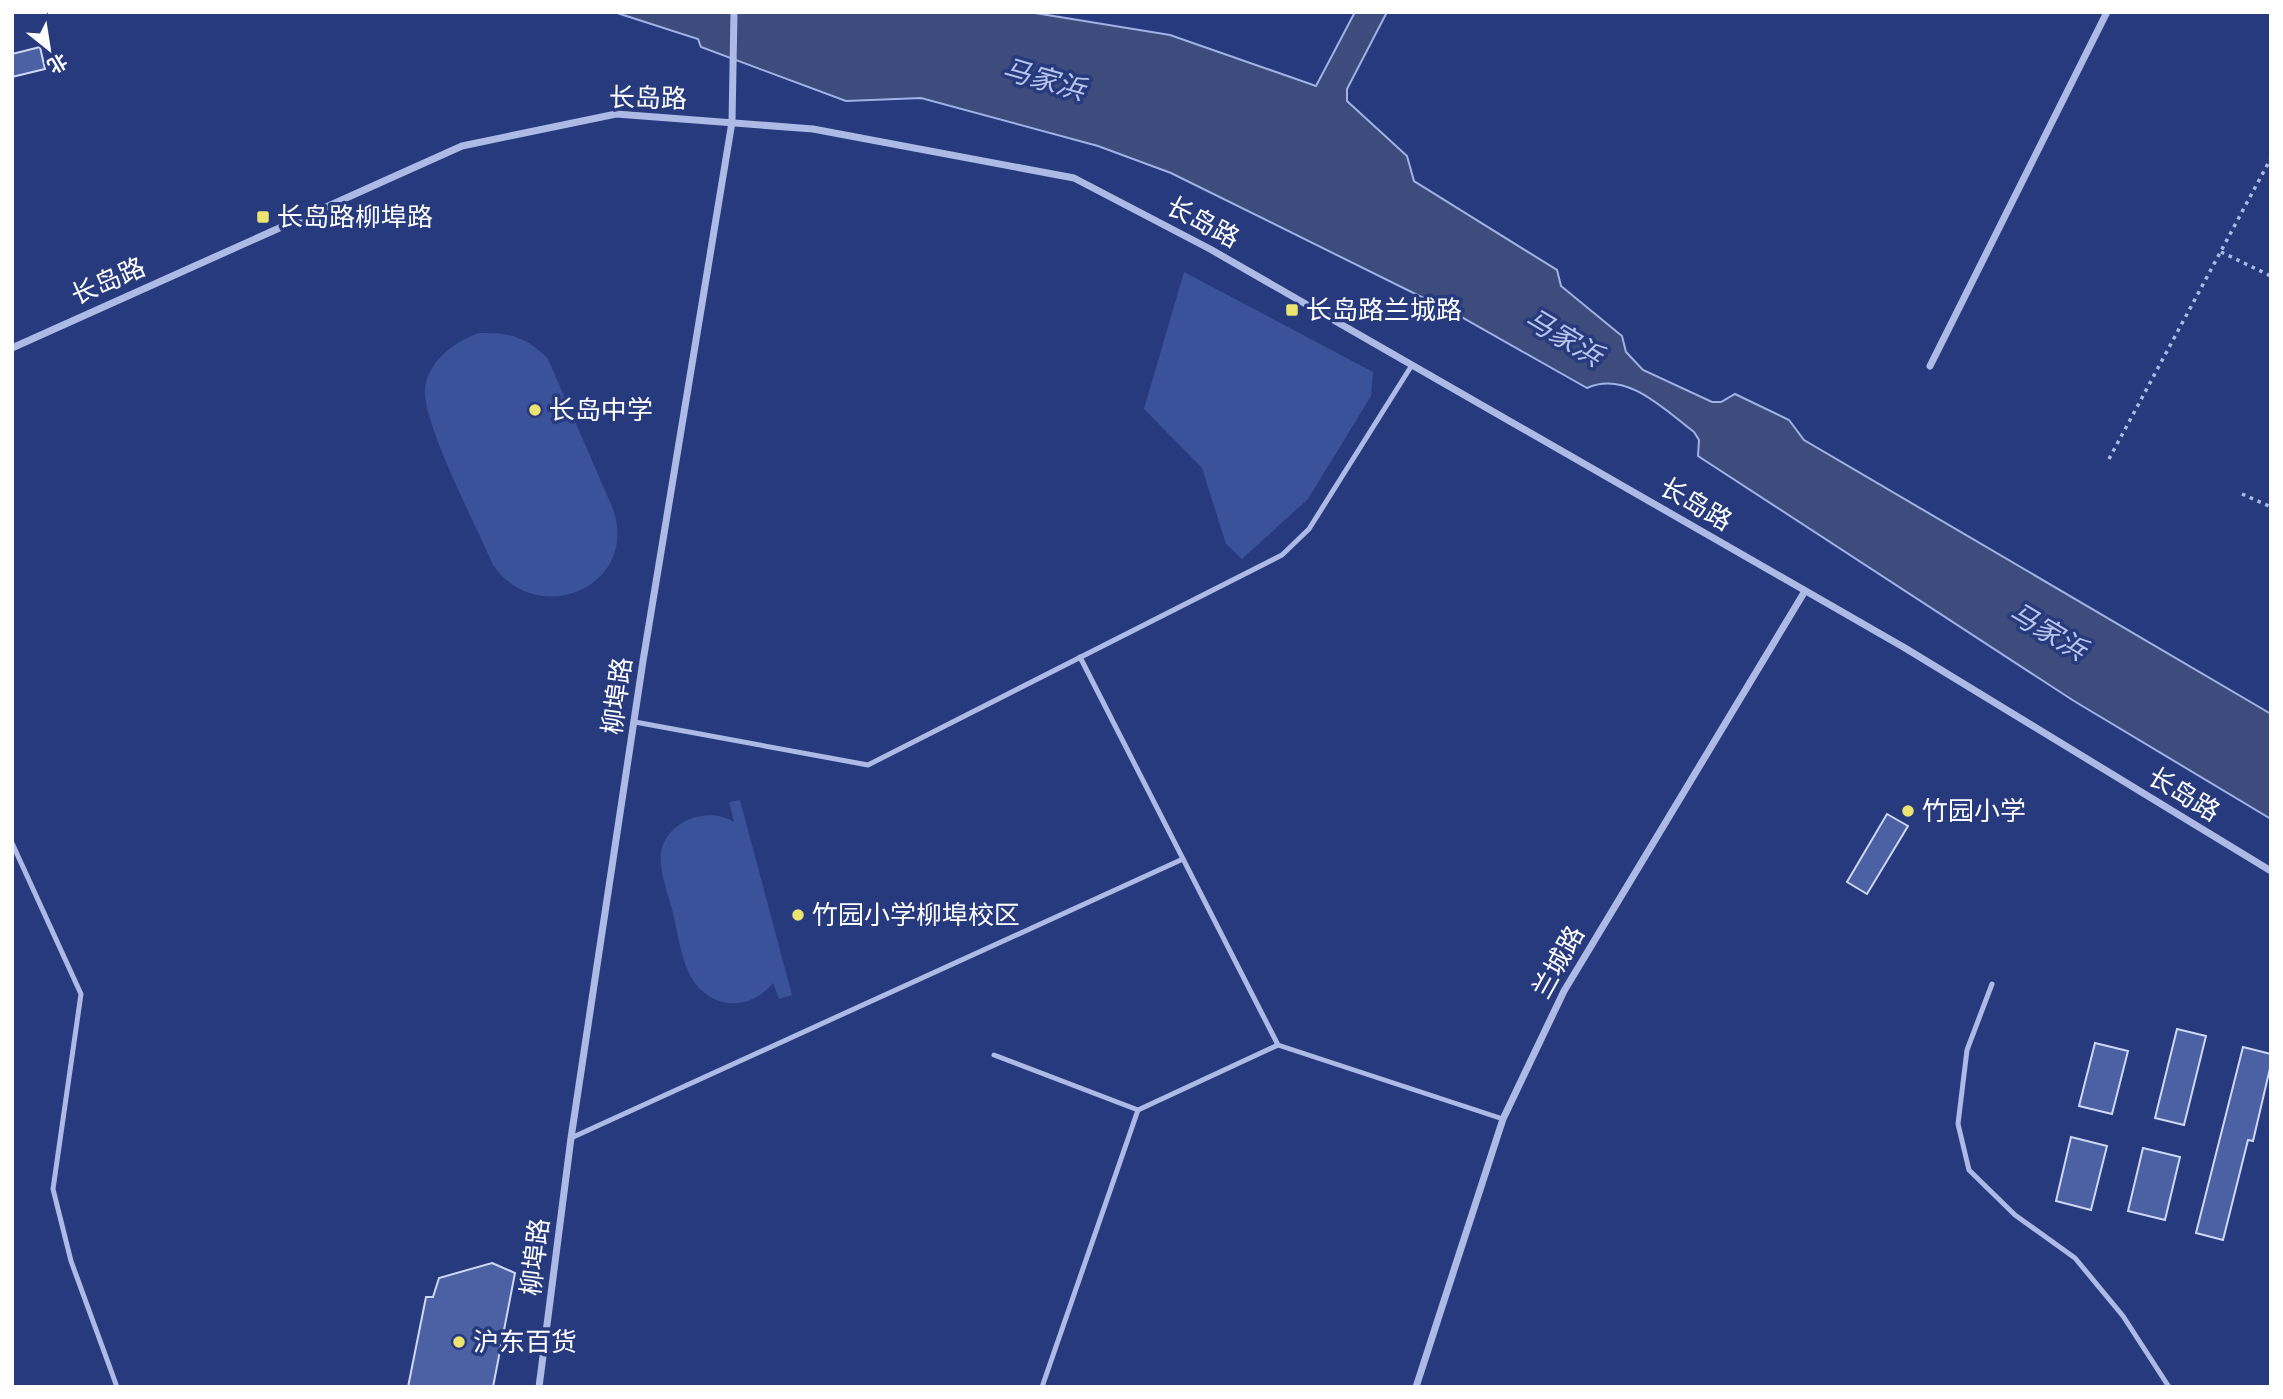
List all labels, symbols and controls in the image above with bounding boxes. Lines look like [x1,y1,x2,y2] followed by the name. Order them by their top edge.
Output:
[14,14,84,84] north arrow
[43,49,72,79] text: 北
[999,50,1092,108] water label: 马家浜
[609,80,687,115] street label: 长岛路
[1161,189,1245,254] street label: 长岛路
[277,200,433,233] place label: 长岛路柳埠路
[255,209,271,225] marker: 长岛路柳埠路
[65,250,150,311] street label: 长岛路
[1306,293,1462,326] place label: 长岛路兰城路
[1519,300,1612,375] water label: 马家浜
[1284,302,1300,318] marker: 长岛路兰城路
[549,393,653,426] place label: 长岛中学
[527,402,543,418] marker: 长岛中学
[1654,470,1738,537] street label: 长岛路
[2003,594,2096,669] water label: 马家浜
[595,655,638,737] street label: 柳埠路
[2142,759,2226,828] street label: 长岛路
[1922,794,2026,827] place label: 竹园小学
[1900,803,1916,819] marker: 竹园小学
[812,898,1020,931] place label: 竹园小学柳埠校区
[790,907,806,923] marker: 竹园小学柳埠校区
[1524,920,1591,1004] street label: 兰城路
[513,1216,556,1298] street label: 柳埠路
[473,1325,577,1358] place label: 沪东百货
[451,1334,467,1350] marker: 沪东百货

